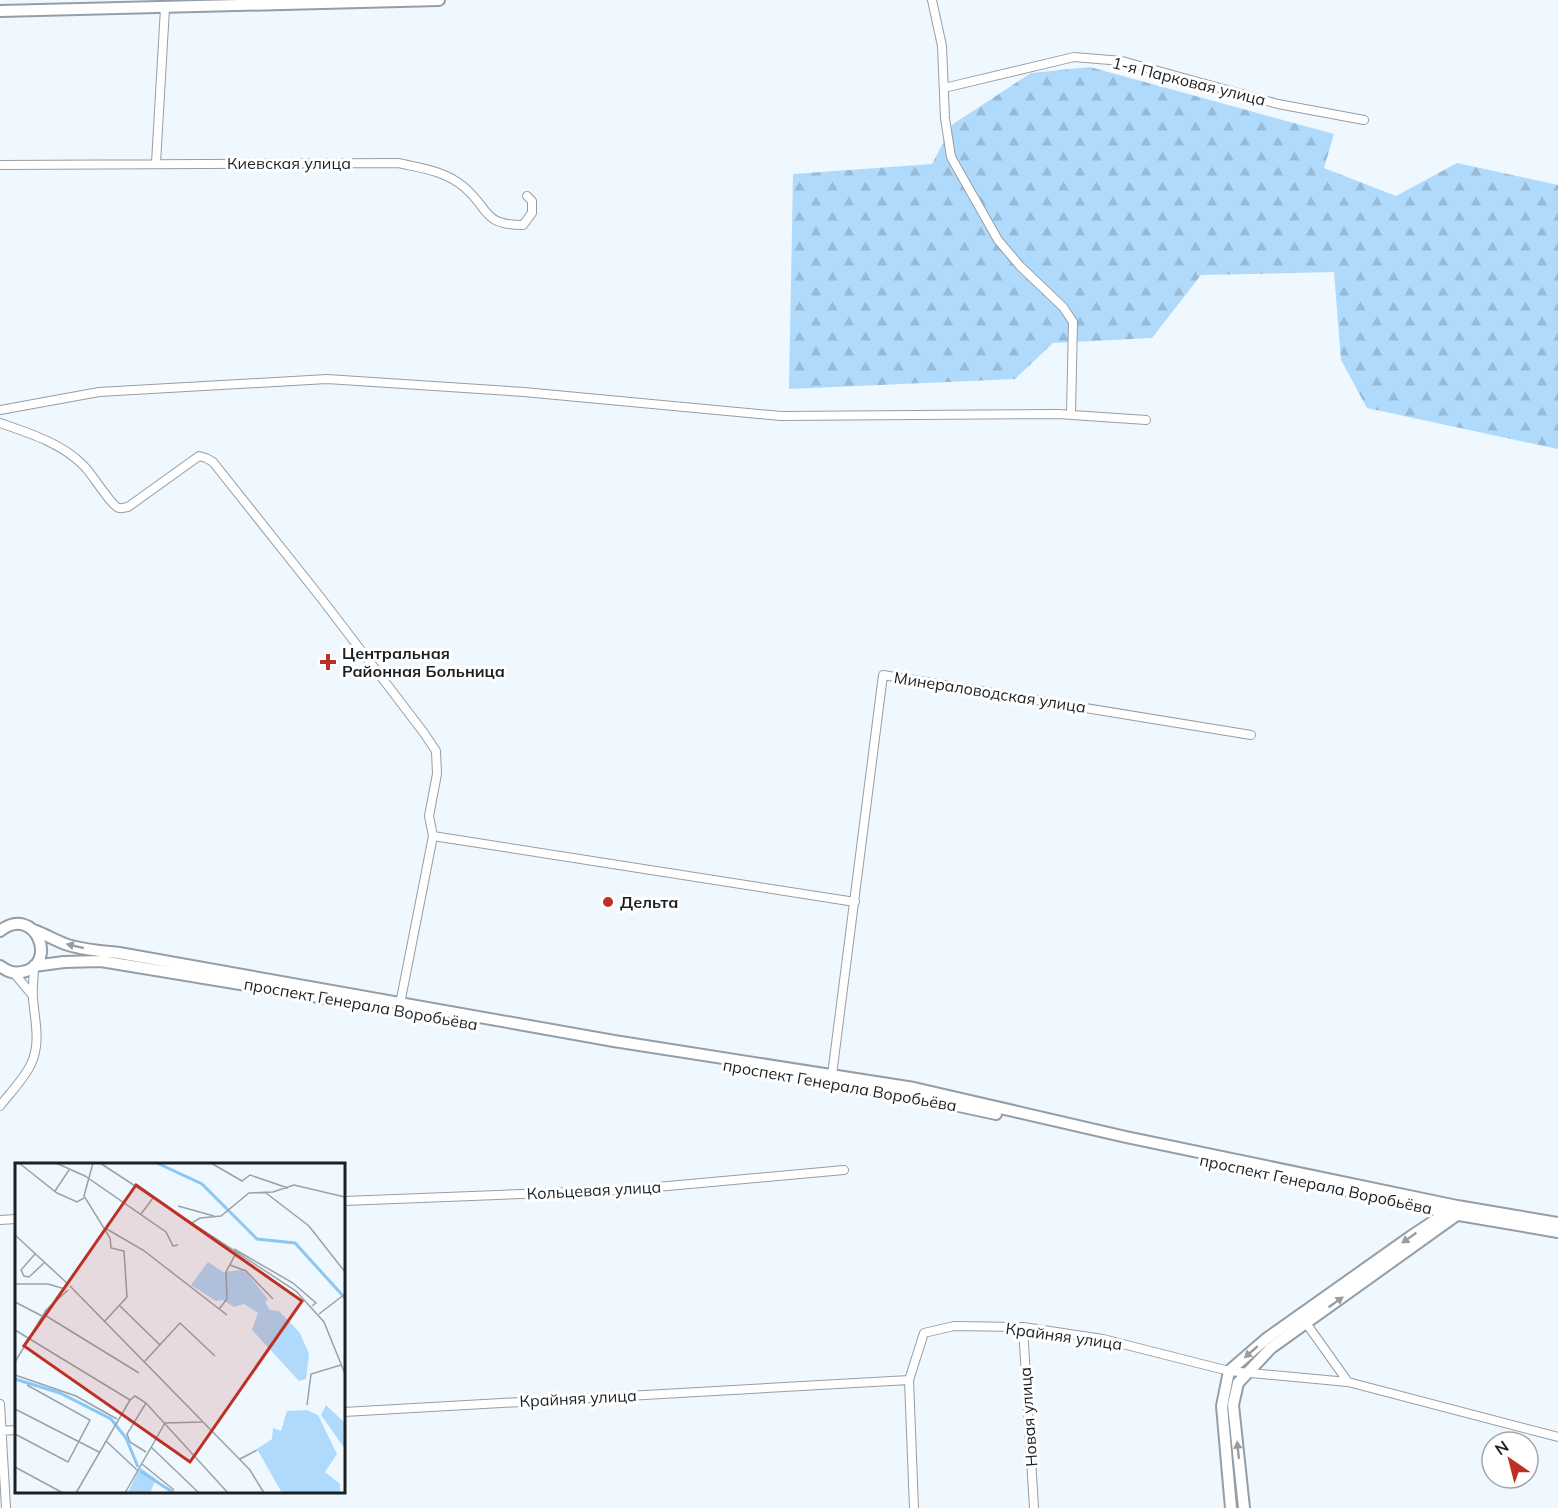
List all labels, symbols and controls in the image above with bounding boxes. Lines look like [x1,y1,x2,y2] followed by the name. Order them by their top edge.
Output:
[1110,52,1268,110] street label: 1-я Парковая улица
[227,153,351,173] street label: Киевская улица
[342,643,505,681] place label: Центральная Районная Больница
[319,653,337,671] marker: Центральная Районная Больница
[893,667,1087,717] street label: Минераловодская улица
[620,892,678,912] place label: Дельта
[601,895,615,909] marker: Дельта
[66,941,84,951] one-way arrow
[243,974,479,1034] street label: проспект Генерала Воробьёва
[722,1055,958,1115] street label: проспект Генерала Воробьёва
[1198,1150,1434,1218] street label: проспект Генерала Воробьёва
[15,1163,345,1493] inset map
[526,1176,662,1204] street label: Кольцевая улица
[1401,1232,1417,1244] one-way arrow
[1327,1296,1343,1308] one-way arrow
[1004,1318,1124,1354] street label: Крайняя улица
[1243,1346,1259,1359] one-way arrow
[1015,1367,1041,1467] street label: Новая улица
[519,1385,637,1411] street label: Крайняя улица
[1480,1430,1540,1490] north arrow
[1491,1436,1512,1459] text: N
[1233,1440,1243,1459] one-way arrow

